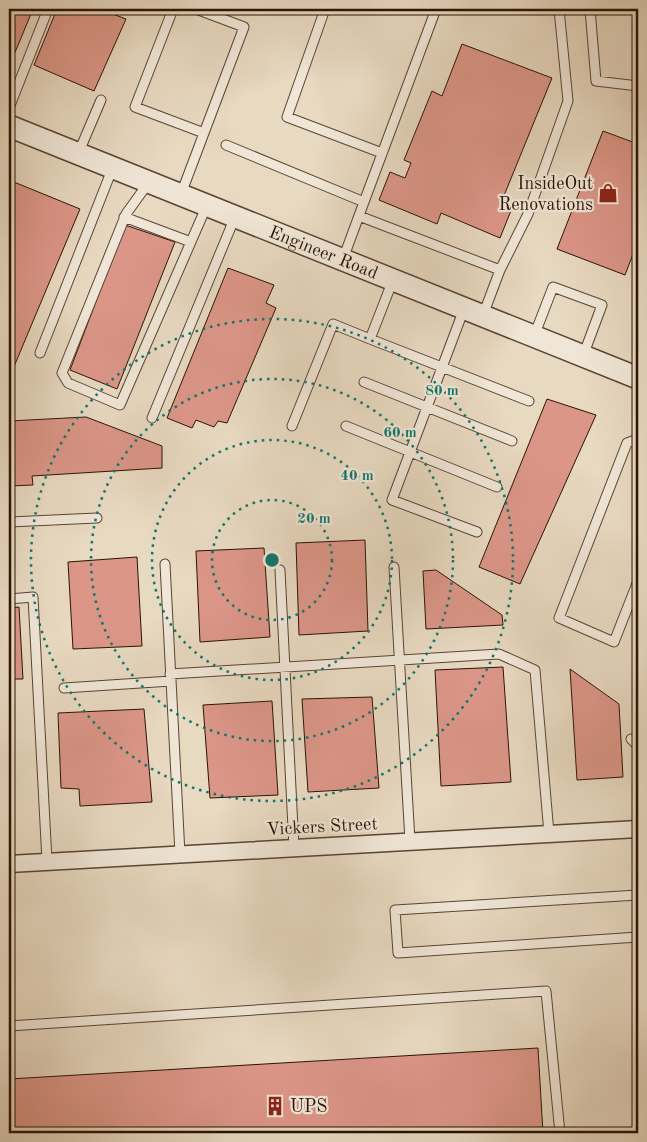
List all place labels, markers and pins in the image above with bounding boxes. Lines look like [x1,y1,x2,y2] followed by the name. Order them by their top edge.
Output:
[498,175,593,214] place label: InsideOut Renovations
[597,182,619,204] shop icon: InsideOut Renovations
[263,551,281,569] centre of rings
[264,1095,286,1117] building icon: UPS
[290,1098,327,1116] place label: UPS

